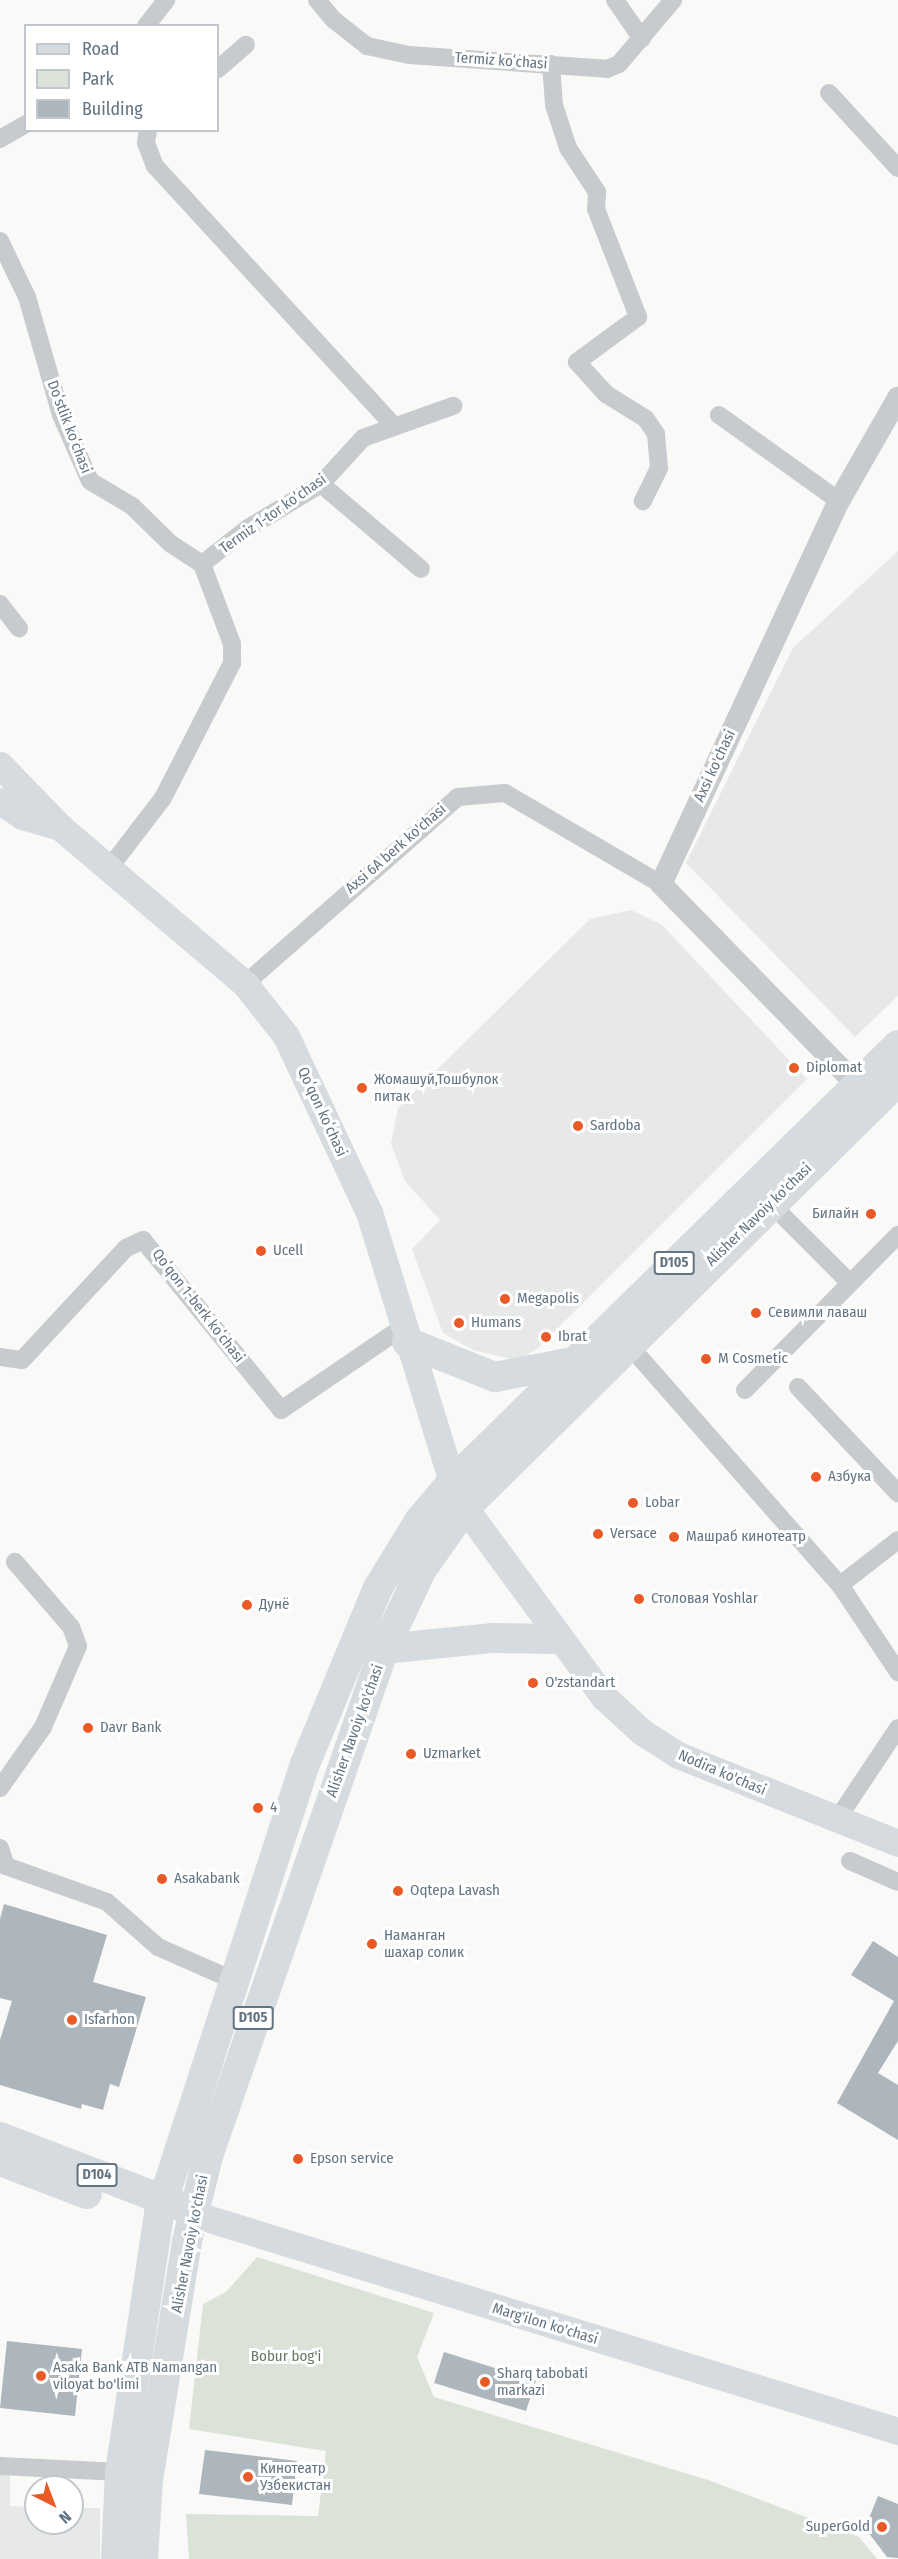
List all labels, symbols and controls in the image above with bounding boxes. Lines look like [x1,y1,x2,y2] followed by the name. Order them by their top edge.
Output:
[24,24,219,132] legend
[82,38,119,60] text: Road
[454,49,548,73] street label: Termiz koʻchasi
[82,68,114,90] text: Park
[82,98,143,120] text: Building
[43,378,95,476] street label: Doʻstlik koʻchasi
[216,471,330,557] street label: Termiz 1-tor koʼchasi
[691,727,739,805] street label: Axsi ko'chasi
[342,800,450,898] street label: Axsi 6А berk ko'chasi
[806,1059,862,1077] place label: Diplomat
[787,1061,801,1075] marker: Diplomat
[293,1064,351,1160] street label: Qoʻqon koʻchasi
[374,1070,499,1105] place label: Жомашуй,Тошбулок питак
[355,1081,369,1095] marker: Жомашуй,Тошбулок питак
[590,1117,641,1135] place label: Sardoba
[571,1119,585,1133] marker: Sardoba
[702,1160,816,1270] street label: Alisher Navoiy ko'chasi
[812,1205,859,1223] place label: Билайн
[864,1207,878,1221] marker: Билайн
[273,1242,303,1260] place label: Ucell
[254,1244,268,1258] marker: Ucell
[148,1246,248,1366] street label: Qoʻqon 1-berk koʻchasi
[653,1252,695,1274] road number: D105
[517,1290,579,1308] place label: Megapolis
[498,1292,512,1306] marker: Megapolis
[768,1304,867,1322] place label: Севимли лаваш
[749,1306,763,1320] marker: Севимли лаваш
[471,1314,521,1332] place label: Humans
[452,1316,466,1330] marker: Humans
[558,1328,587,1346] place label: Ibrat
[539,1330,553,1344] marker: Ibrat
[718,1350,788,1368] place label: M Cosmetic
[699,1352,713,1366] marker: M Cosmetic
[828,1468,871,1486] place label: Азбука
[809,1470,823,1484] marker: Азбука
[645,1494,680,1512] place label: Lobar
[626,1496,640,1510] marker: Lobar
[610,1525,657,1543] place label: Versace
[591,1527,605,1541] marker: Versace
[686,1528,806,1546] place label: Машраб кинотеатр
[667,1530,681,1544] marker: Машраб кинотеатр
[651,1590,758,1608] place label: Столовая Yoshlar
[632,1592,646,1606] marker: Столовая Yoshlar
[259,1596,289,1614] place label: Дунё
[240,1598,254,1612] marker: Дунё
[323,1662,387,1800] street label: Alisher Navoiy ko'chasi
[545,1674,615,1692] place label: O'zstandart
[526,1676,540,1690] marker: O'zstandart
[100,1719,162,1737] place label: Davr Bank
[81,1721,95,1735] marker: Davr Bank
[423,1745,481,1763] place label: Uzmarket
[675,1746,769,1800] street label: Nodira ko'chasi
[404,1747,418,1761] marker: Uzmarket
[270,1799,277,1817] place label: 4
[251,1801,265,1815] marker: 4
[174,1870,240,1888] place label: Asakabank
[155,1872,169,1886] marker: Asakabank
[410,1882,500,1900] place label: Oqtepa Lavash
[391,1884,405,1898] marker: Oqtepa Lavash
[384,1926,464,1961] place label: Наманган шахар солик
[365,1937,379,1951] marker: Наманган шахар солик
[232,2007,274,2029] road number: D105
[84,2011,135,2029] place label: Isfarhon
[65,2013,79,2027] marker: Isfarhon
[310,2150,394,2168] place label: Epson service
[291,2152,305,2166] marker: Epson service
[76,2164,118,2186] road number: D104
[168,2174,212,2314] street label: Alisher Navoiy ko'chasi
[490,2299,600,2349] street label: Marg'ilon ko'chasi
[251,2348,321,2366] park label: Bobur bog'i
[53,2358,217,2393] place label: Asaka Bank ATB Namangan viloyat bo'limi
[497,2364,588,2399] place label: Sharq tabobati markazi
[34,2369,48,2383] marker: Asaka Bank ATB Namangan viloyat bo'limi
[478,2375,492,2389] marker: Sharq tabobati markazi
[260,2459,331,2494] place label: Кинотеатр Узбекистан
[241,2470,255,2484] marker: Кинотеатр Узбекистан
[24,2475,84,2535] north arrow
[55,2507,75,2528] text: N
[806,2518,870,2536] place label: SuperGold
[875,2520,889,2534] marker: SuperGold

